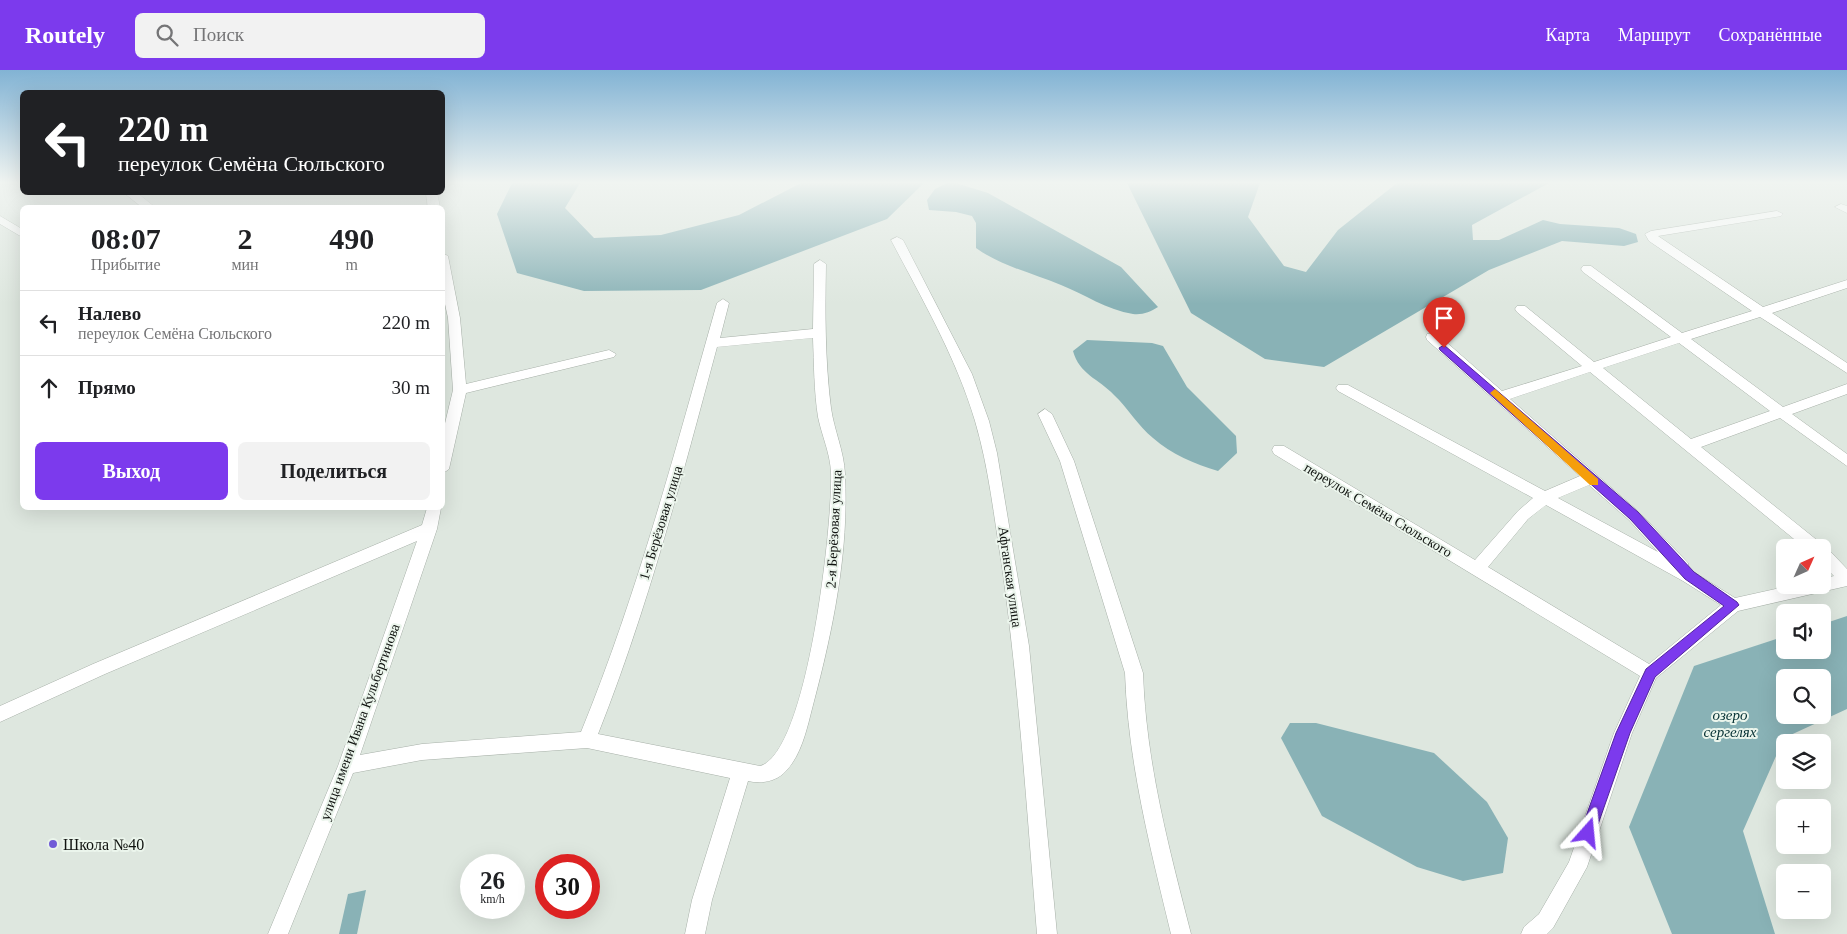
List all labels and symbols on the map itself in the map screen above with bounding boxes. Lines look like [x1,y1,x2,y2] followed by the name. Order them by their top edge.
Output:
[1423,297,1465,348] pin
[1301,460,1455,560] street label: переулок Семёна Сюльского
[636,463,686,582] street label: 1-я Берёзовая улица
[823,469,845,589] street label: 2-я Берёзовая улица
[996,526,1025,629] street label: Афганская улица
[1776,539,1831,594] north arrow
[317,621,403,822] street label: улица имени Ивана Кульбертинова
[1704,707,1757,740] water label: озеро сергелях
[1561,806,1613,858] position arrow
[63,836,144,853] place label: Школа №40
[47,838,59,850] marker: Школа №40
[535,854,600,919] speed limit sign: 30

